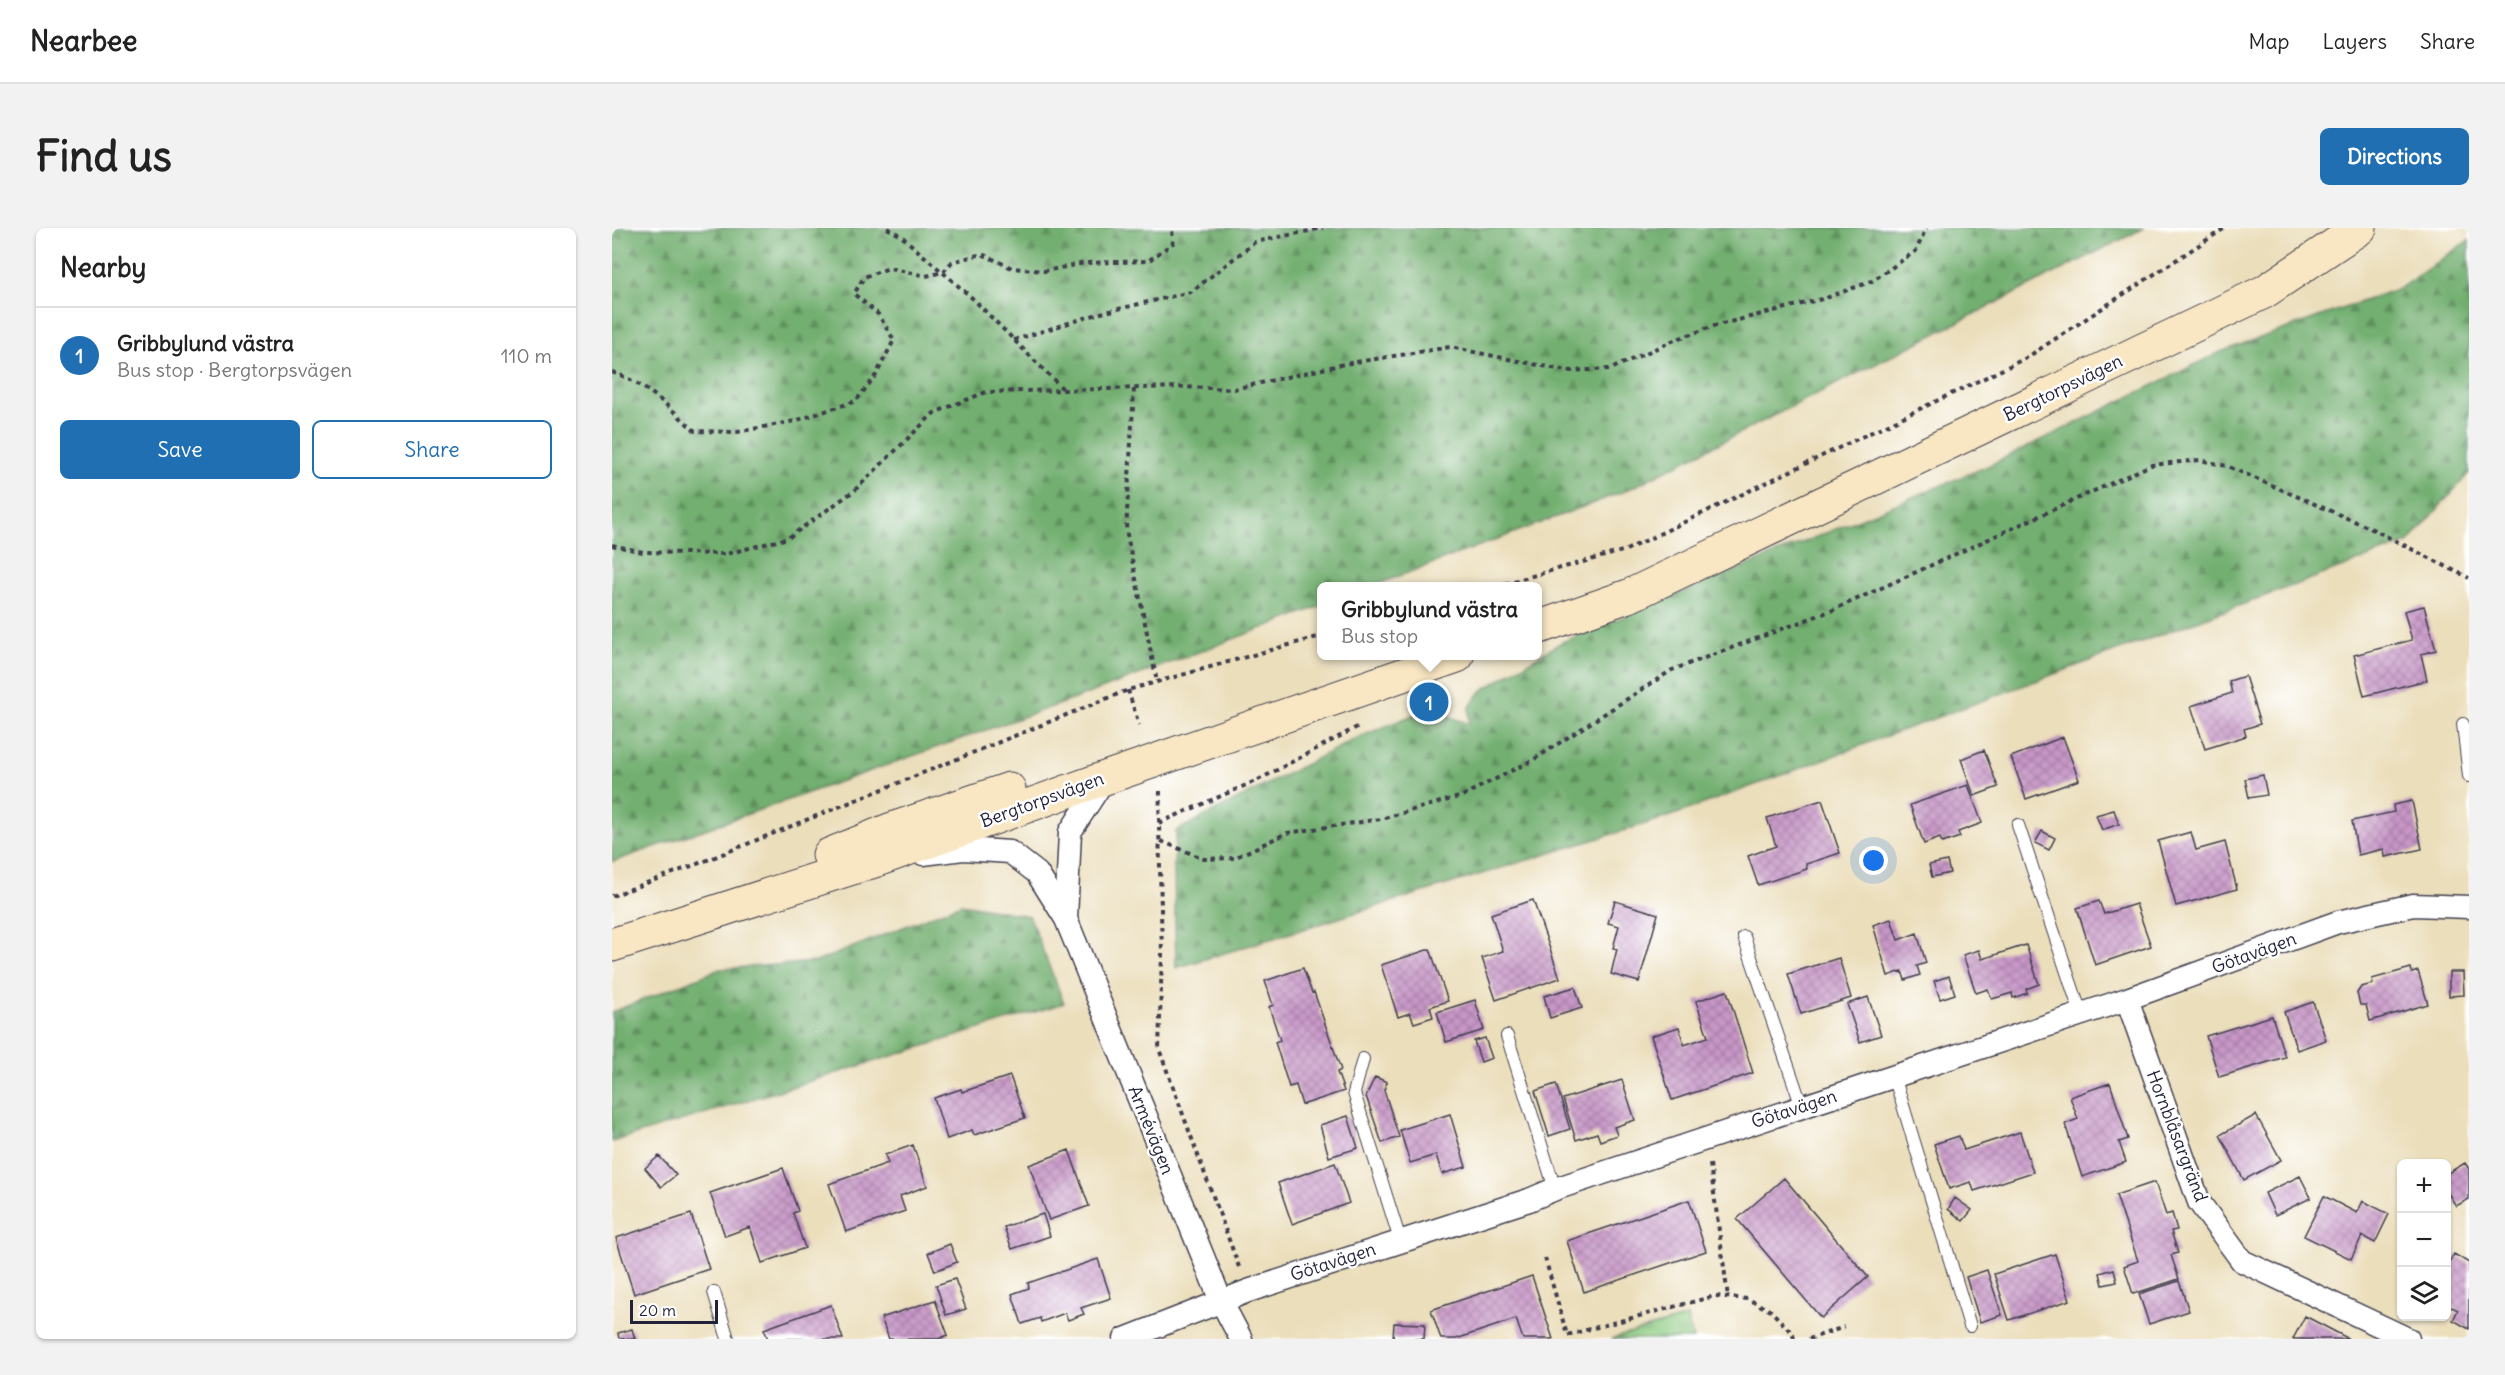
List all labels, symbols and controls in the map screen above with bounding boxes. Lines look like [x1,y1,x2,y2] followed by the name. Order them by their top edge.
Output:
[30,23,137,59] text: Nearbee
[2249,28,2289,55] text: Map
[2322,28,2387,55] text: Layers
[2420,28,2475,55] text: Share
[2320,128,2469,185] button: Directions
[36,130,172,182] text: Find us
[60,251,146,284] text: Nearby
[117,329,294,357] text: Gribbylund västra
[76,343,83,368] text: 1
[501,343,552,368] text: 110 m
[1999,349,2126,426] street label: Bergtorpsvägen
[117,357,352,382] text: Bus stop · Bergtorpsvägen
[60,420,300,479] button: Save
[312,420,552,479] button: Share
[1317,582,1542,660] popup
[1341,595,1518,623] text: Gribbylund västra
[1341,623,1418,648] text: Bus stop
[1410,680,1448,724] pin: 1
[977,767,1107,833] street label: Bergtorpsvägen
[1859,846,1888,875] your location
[2208,927,2299,978] street label: Götavägen
[2142,1067,2213,1205] street label: Hornblåsargränd
[1123,1082,1180,1177] street label: Armévägen
[1748,1084,1839,1133] street label: Götavägen
[2397,1159,2451,1321] map controls
[2397,1159,2451,1213] button: +
[2397,1213,2451,1267] button: −
[1287,1237,1378,1286] street label: Götavägen
[2397,1267,2451,1321] button: layers
[630,1297,718,1324] scale bar
[639,1300,676,1320] text: 20 m

